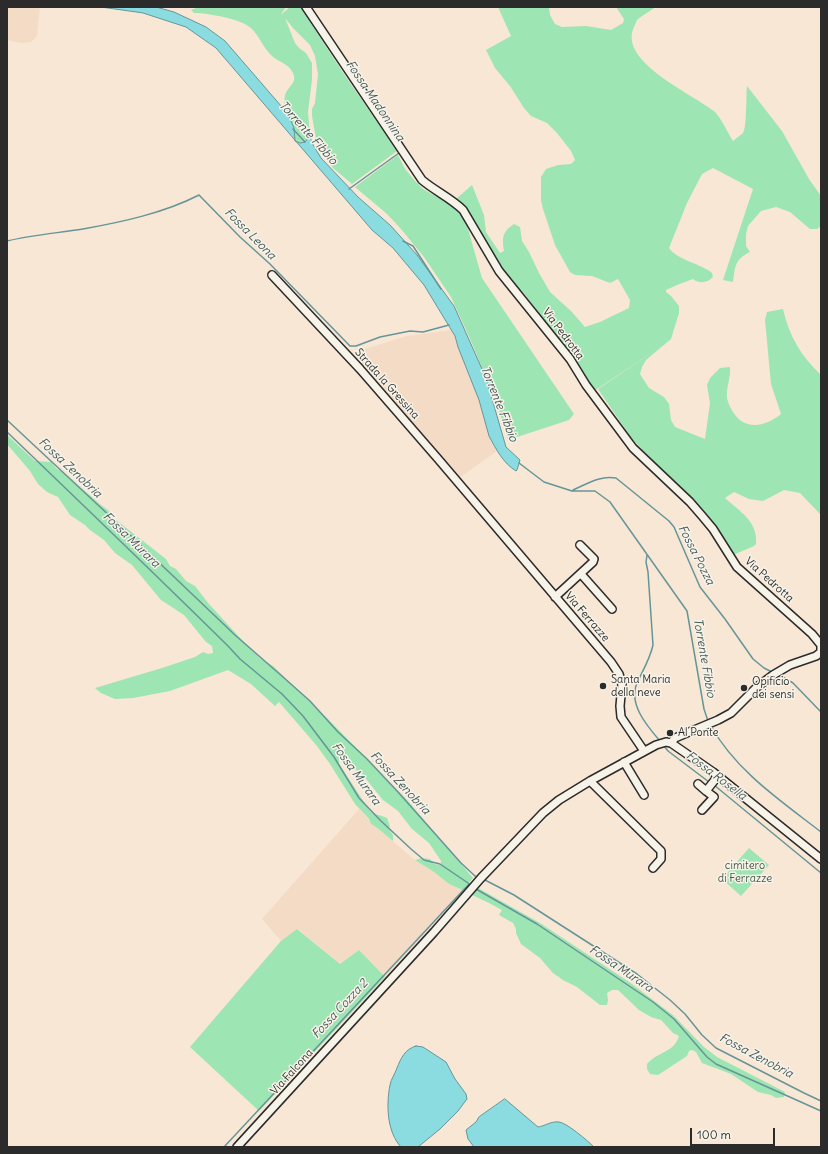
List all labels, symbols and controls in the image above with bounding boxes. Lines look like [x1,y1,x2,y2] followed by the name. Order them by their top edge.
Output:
[343,58,407,144] water label: Fossa Madonnina
[276,98,340,168] water label: Torrente Fibbio
[221,205,279,263] water label: Fossa Leona
[539,306,587,362] street label: Via Pedrotta
[352,346,422,422] street label: Strada la Gressina
[477,364,521,444] water label: Torrente Fibbio
[35,435,105,501] water label: Fossa Zenobria
[100,509,162,571] water label: Fossa Murara
[675,523,717,587] water label: Fossa Pozza
[742,555,796,605] street label: Via Pedrotta
[562,590,612,644] street label: Via Ferrazze
[690,617,718,699] water label: Torrente Fibbio
[611,673,671,699] place label: Santa Maria della neve
[752,675,794,701] place label: Opificio dei sensi
[598,681,608,691] marker: Santa Maria della neve
[739,683,749,693] marker: Opificio dei sensi
[678,726,718,740] place label: Al Ponte
[665,728,675,738] marker: Al Ponte
[329,740,383,808] water label: Fossa Murara
[367,748,433,818] water label: Fossa Zenobria
[683,749,749,803] water label: Fossa Rosella
[718,859,772,885] park label: cimitero di Ferrazze
[586,942,656,996] water label: Fossa Murara
[309,976,371,1042] water label: Fossa Cozza 2
[717,1031,795,1081] water label: Fossa Zenobria
[268,1046,316,1098] street label: Via Falcona
[692,1120,777,1146] scale bar
[697,1127,731,1142] text: 100 m

